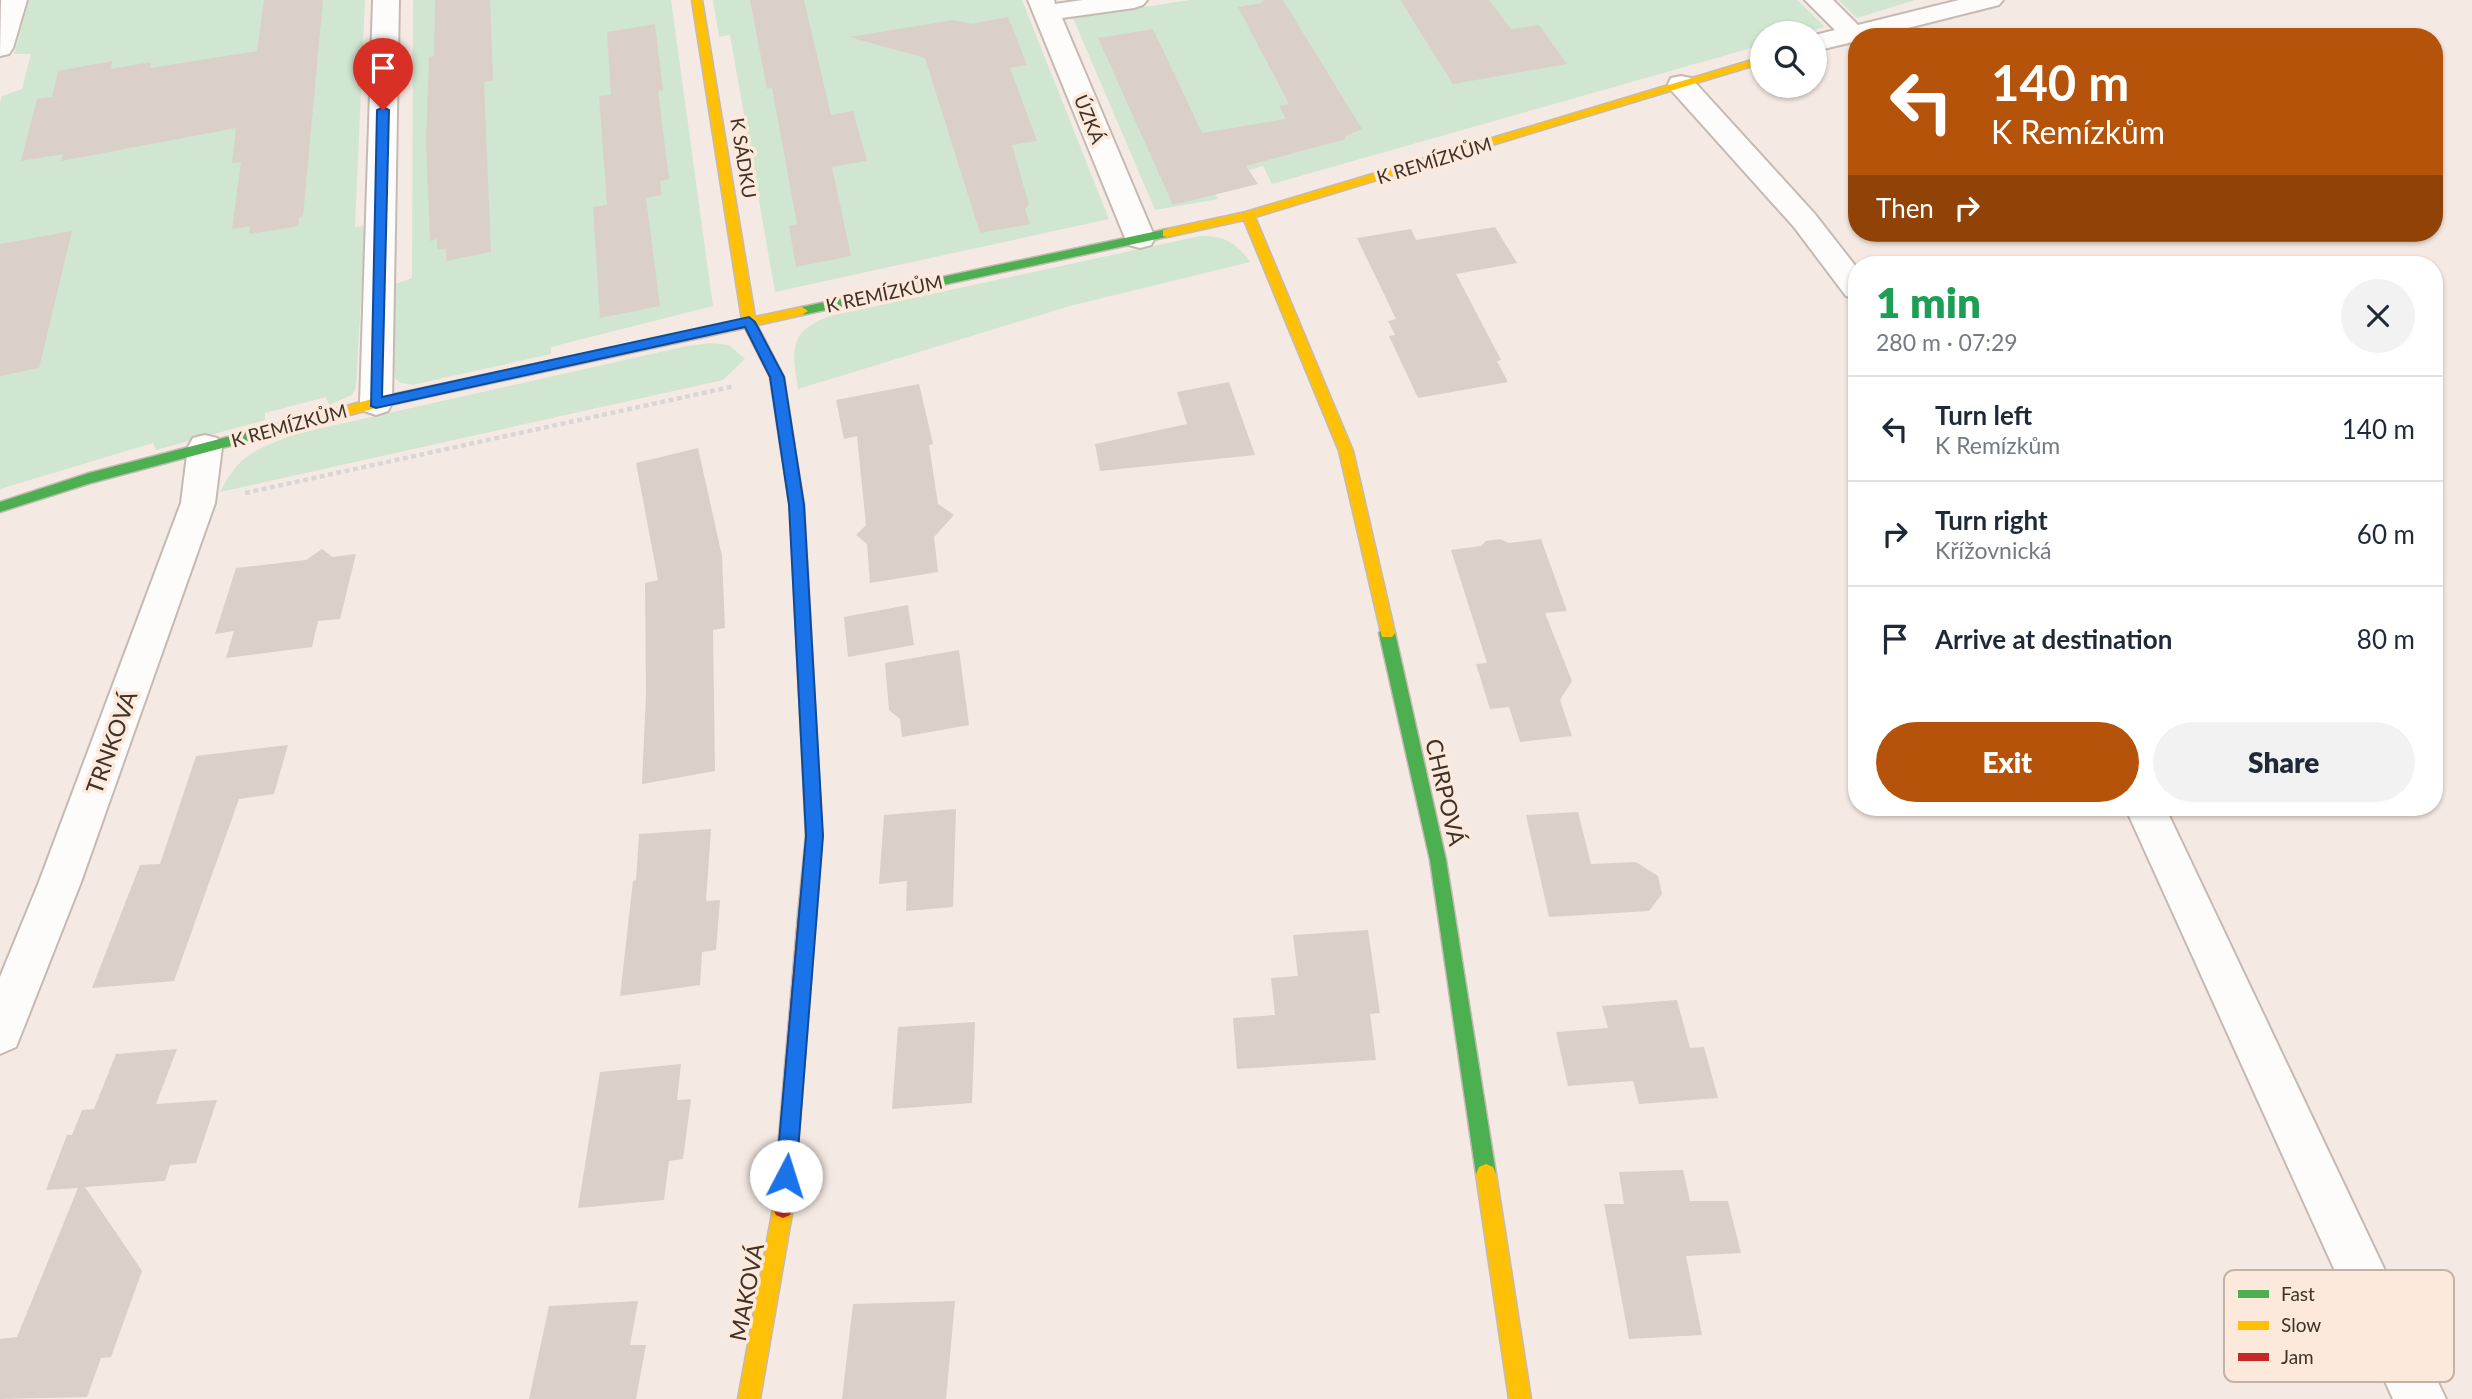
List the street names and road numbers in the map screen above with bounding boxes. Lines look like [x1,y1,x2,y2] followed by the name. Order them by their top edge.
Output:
[1070,91,1110,147] street label: ÚZKÁ
[726,116,762,200] street label: K SÁDKU
[1374,132,1494,188] street label: K REMÍZKŮM
[823,269,945,317] street label: K REMÍZKŮM
[229,399,349,451] street label: K REMÍZKŮM
[79,686,143,797] street label: TRNKOVÁ
[1420,736,1472,849] street label: CHRPOVÁ
[723,1240,769,1343] street label: MAKOVÁ

